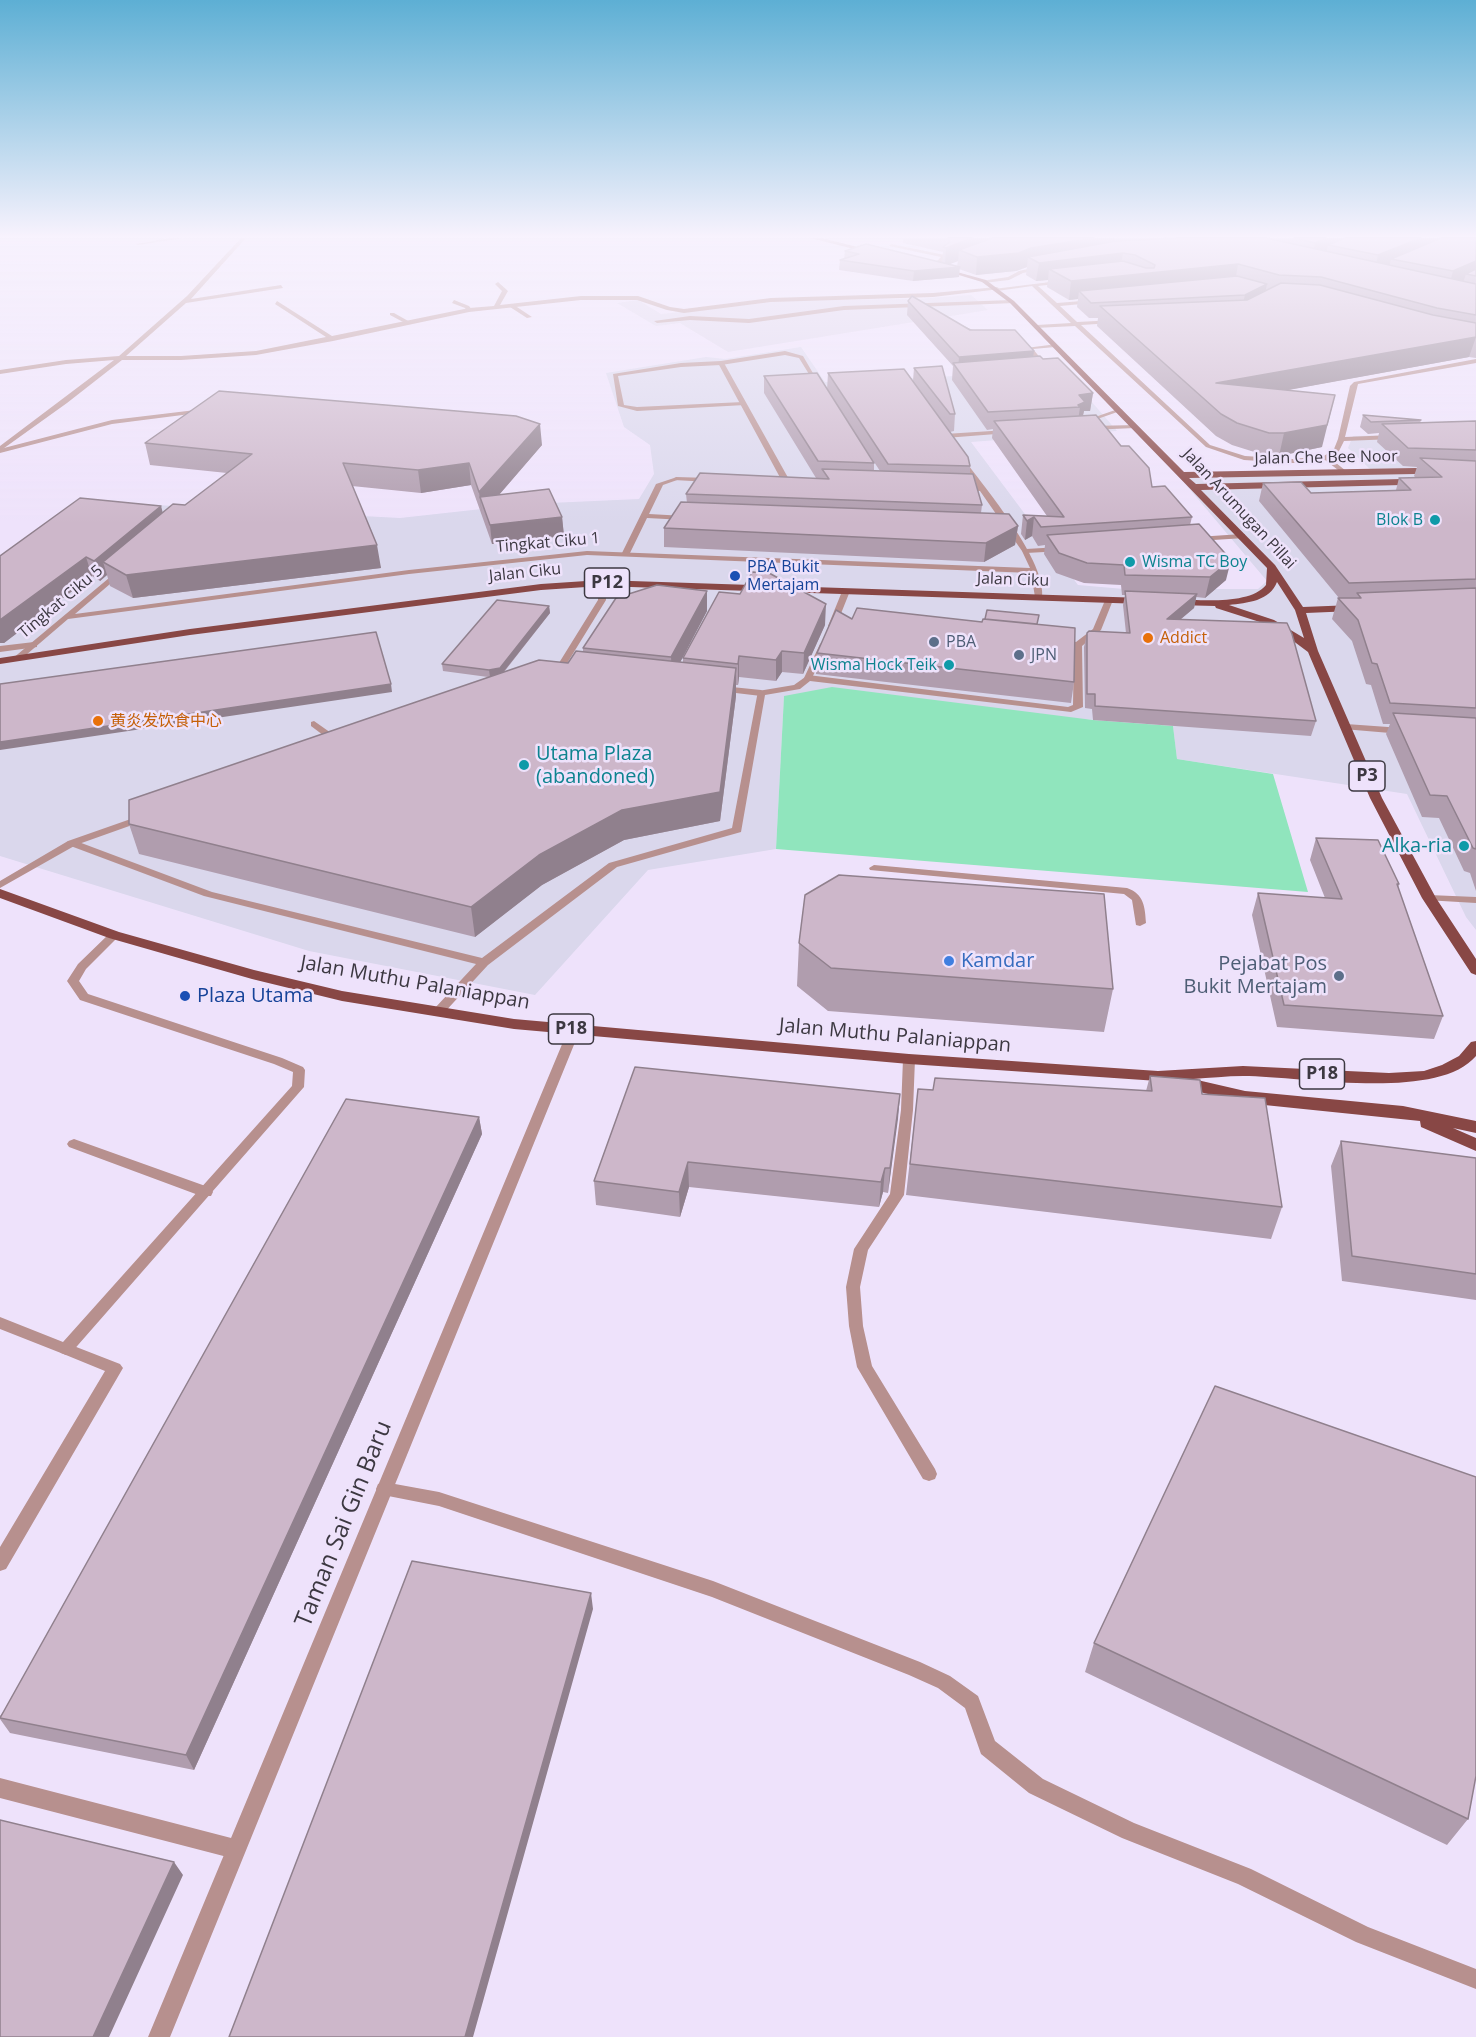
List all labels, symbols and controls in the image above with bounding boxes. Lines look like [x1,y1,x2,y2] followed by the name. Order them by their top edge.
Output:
[1178,445,1300,573] street label: Jalan Arumugan Pillai
[1254,447,1398,469] street label: Jalan Che Bee Noor
[1376,510,1423,530] place label: Blok B
[1428,513,1442,527] marker: Blok B
[495,529,601,557] street label: Tingkat Ciku 1
[1142,552,1247,572] place label: Wisma TC Boy
[1123,555,1137,569] marker: Wisma TC Boy
[747,557,820,595] place label: PBA Bukit Mertajam
[488,560,562,586] street label: Jalan Ciku
[15,561,107,643] street label: Tingkat Ciku 5
[584,568,630,598] road number: P12
[728,569,742,583] marker: PBA Bukit Mertajam
[976,569,1050,591] street label: Jalan Ciku
[1160,628,1207,648] place label: Addict
[1141,631,1155,645] marker: Addict
[946,632,976,652] place label: PBA
[927,635,941,649] marker: PBA
[1031,645,1057,665] place label: JPN
[1012,648,1026,662] marker: JPN
[811,655,937,675] place label: Wisma Hock Teik
[942,658,956,672] marker: Wisma Hock Teik
[110,711,222,731] place label: 黄炎发饮食中心
[91,714,105,728] marker: 黄炎发饮食中心
[536,742,655,789] place label: Utama Plaza (abandoned)
[517,758,531,772] marker: Utama Plaza (abandoned)
[1349,761,1385,791] road number: P3
[1382,834,1452,858] place label: Alka-ria
[1457,839,1471,853] marker: Alka-ria
[961,949,1034,973] place label: Kamdar
[298,951,532,1015] street label: Jalan Muthu Palaniappan
[1184,952,1327,999] place label: Pejabat Pos Bukit Mertajam
[942,954,956,968] marker: Kamdar
[1332,969,1346,983] marker: Pejabat Pos Bukit Mertajam
[197,984,313,1008] place label: Plaza Utama
[178,989,192,1003] marker: Plaza Utama
[548,1014,594,1044] road number: P18
[778,1014,1012,1058] street label: Jalan Muthu Palaniappan
[1300,1059,1344,1089] road number: P18
[290,1417,398,1631] street label: Taman Sai Gin Baru

